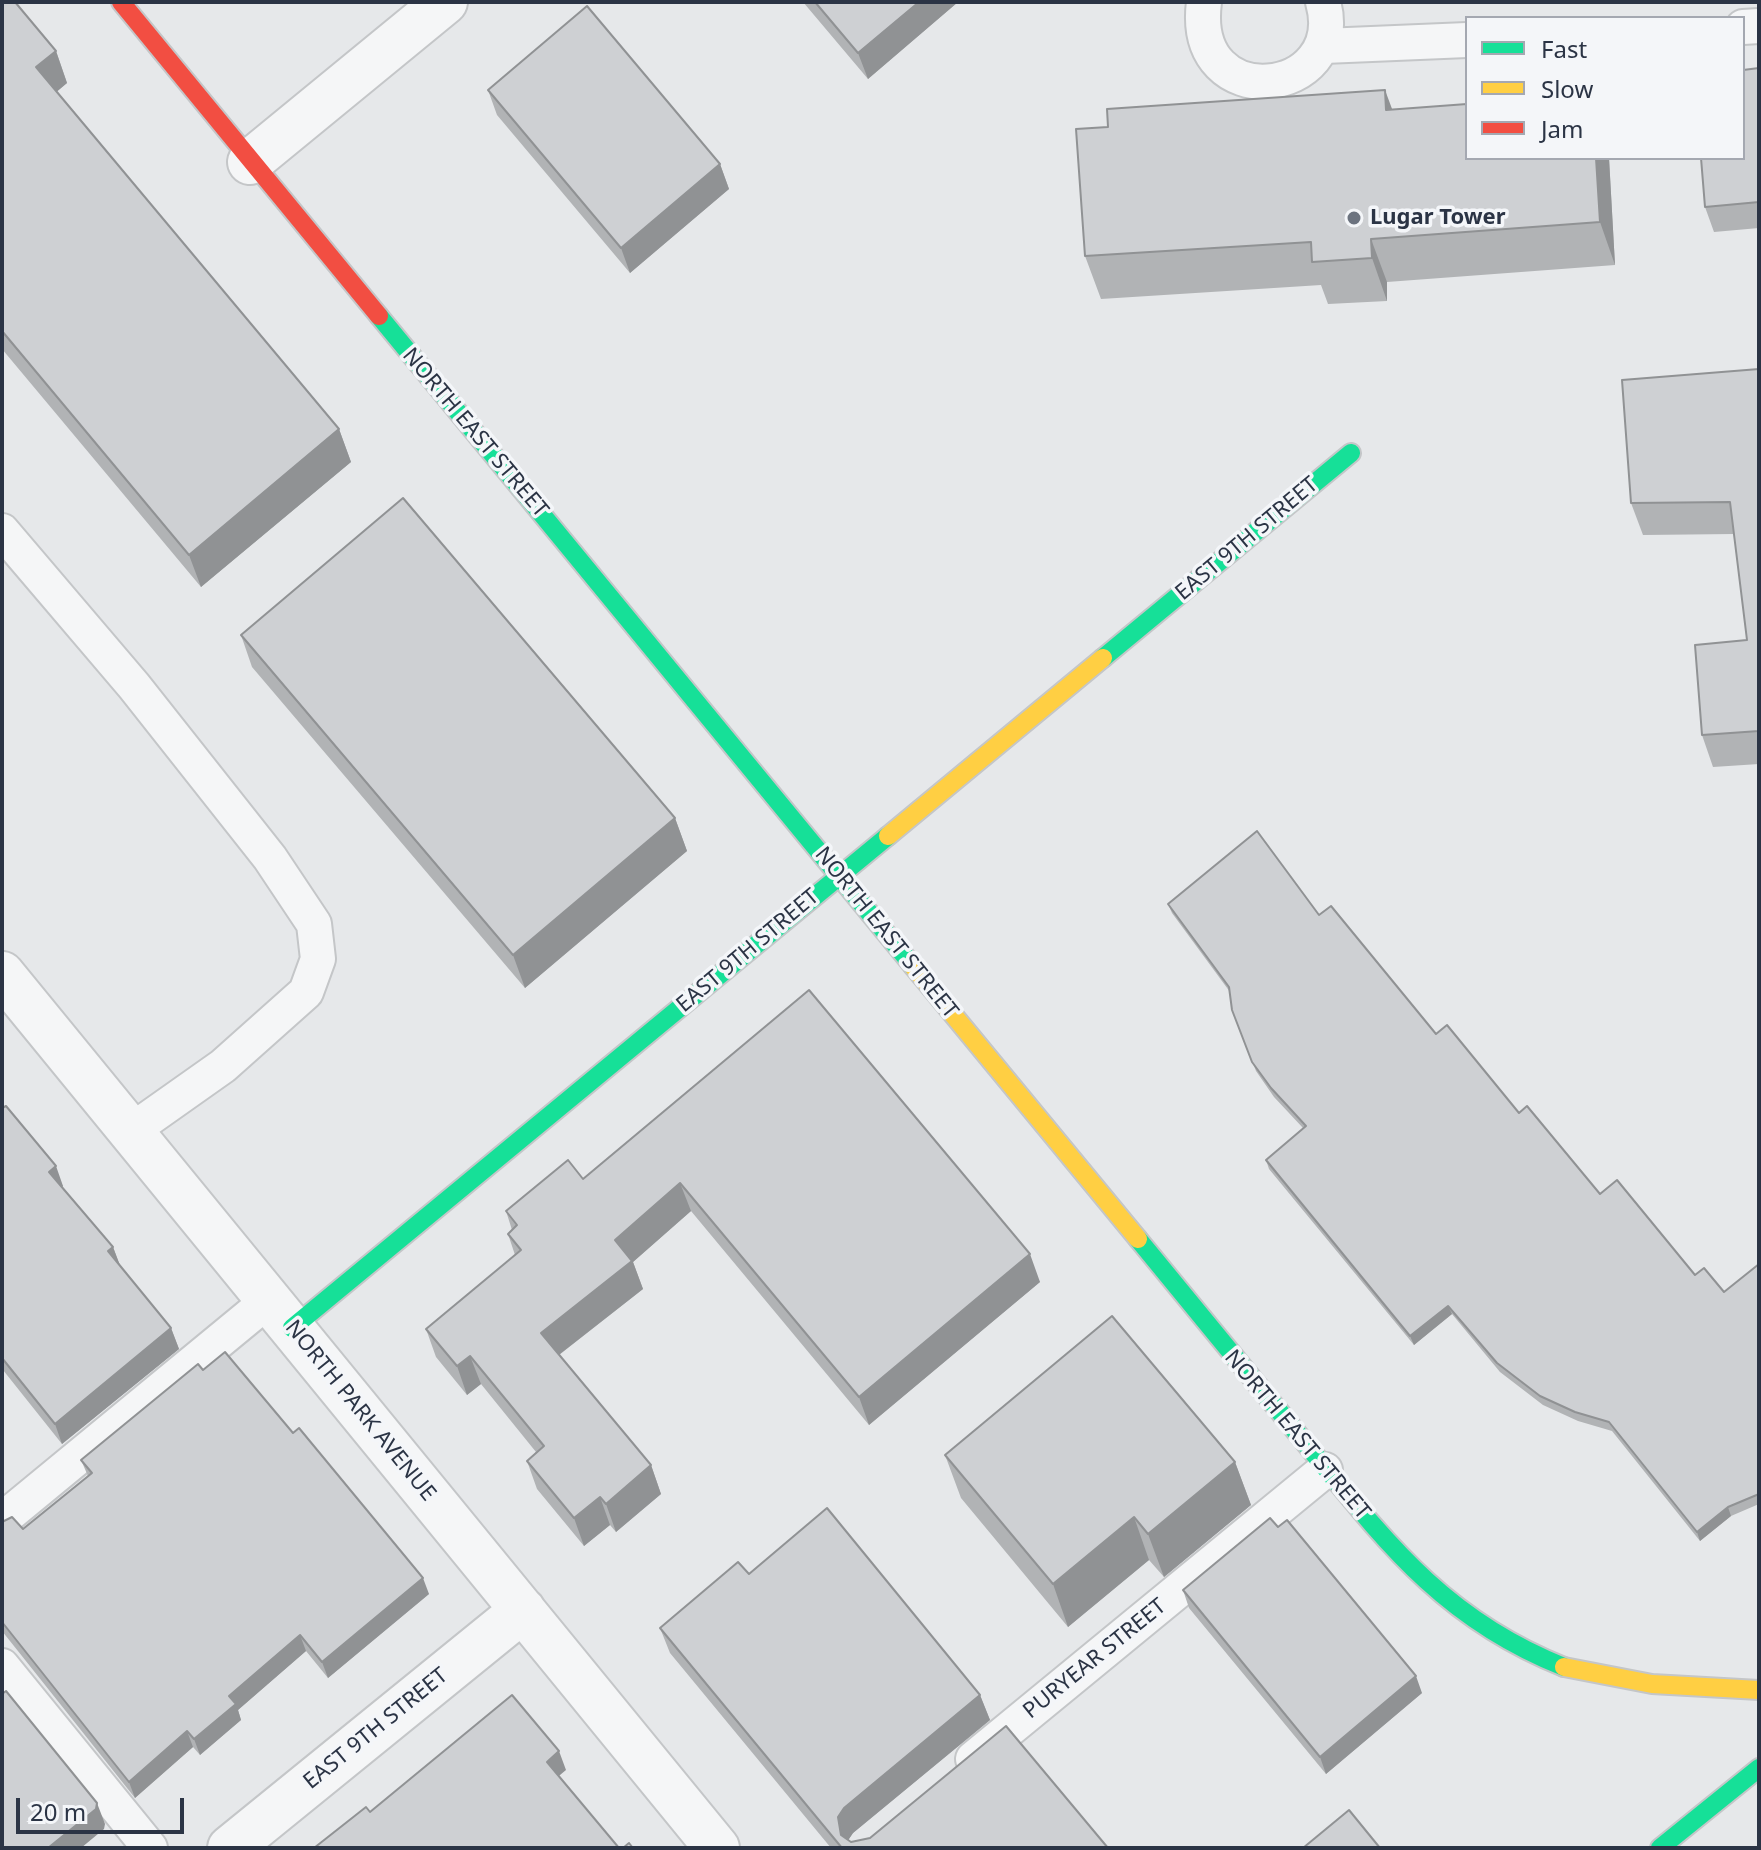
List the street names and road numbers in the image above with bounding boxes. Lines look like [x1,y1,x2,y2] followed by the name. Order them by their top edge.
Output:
[396,343,554,523] street label: NORTH EAST STREET
[1170,472,1324,606] street label: EAST 9TH STREET
[809,842,963,1024] street label: NORTH EAST STREET
[671,884,825,1018] street label: EAST 9TH STREET
[279,1315,441,1507] street label: NORTH PARK AVENUE
[1218,1345,1376,1525] street label: NORTH EAST STREET
[1018,1593,1172,1725] street label: PURYEAR STREET
[299,1663,453,1795] street label: EAST 9TH STREET

